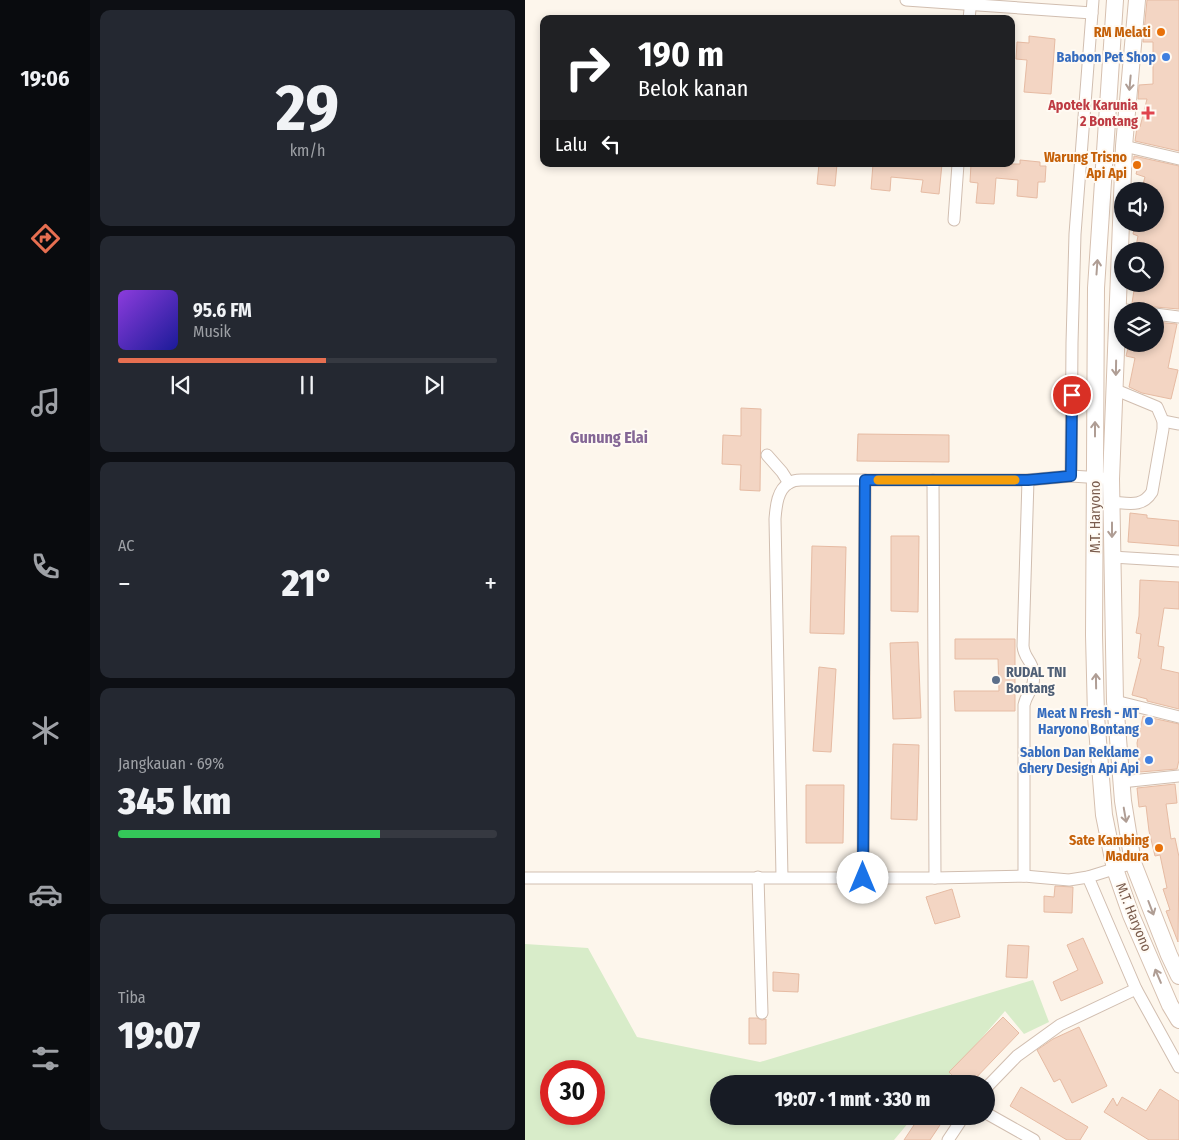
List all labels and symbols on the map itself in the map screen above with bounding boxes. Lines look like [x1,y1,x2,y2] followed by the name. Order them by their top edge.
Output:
[1094,24,1151,41] place label: RM Melati
[1155,26,1167,38] marker: RM Melati
[1057,49,1156,66] place label: Baboon Pet Shop
[1160,51,1172,63] marker: Baboon Pet Shop
[1125,75,1134,91] one-way arrow
[1047,97,1138,130] place label: Apotek Karunia 2 Bontang
[1142,107,1154,119] marker: Apotek Karunia 2 Bontang
[1044,149,1128,182] place label: Warung Trisno Api Api
[1131,159,1143,171] marker: Warung Trisno Api Api
[1093,259,1102,275] one-way arrow
[1111,360,1121,376] one-way arrow
[1051,374,1093,416] pin
[1090,421,1100,438] one-way arrow
[570,428,648,447] district label: Gunung Elai
[1087,481,1104,553] street label: M.T. Haryono
[1107,522,1117,538] one-way arrow
[1006,664,1066,697] place label: RUDAL TNI Bontang
[1091,673,1100,689] one-way arrow
[990,674,1002,686] marker: RUDAL TNI Bontang
[1037,705,1139,738] place label: Meat N Fresh - MT Haryono Bontang
[1143,715,1155,727] marker: Meat N Fresh - MT Haryono Bontang
[1019,744,1139,777] place label: Sablon Dan Reklame Ghery Design Api Api
[1143,754,1155,766] marker: Sablon Dan Reklame Ghery Design Api Api
[1121,806,1131,822] one-way arrow
[1069,832,1149,865] place label: Sate Kambing Madura
[1153,842,1165,854] marker: Sate Kambing Madura
[836,851,888,903] position arrow
[1112,880,1155,954] street label: M.T. Haryono
[1146,900,1156,915] one-way arrow
[1152,969,1162,984] one-way arrow
[540,1060,605,1125] speed limit sign: 30

